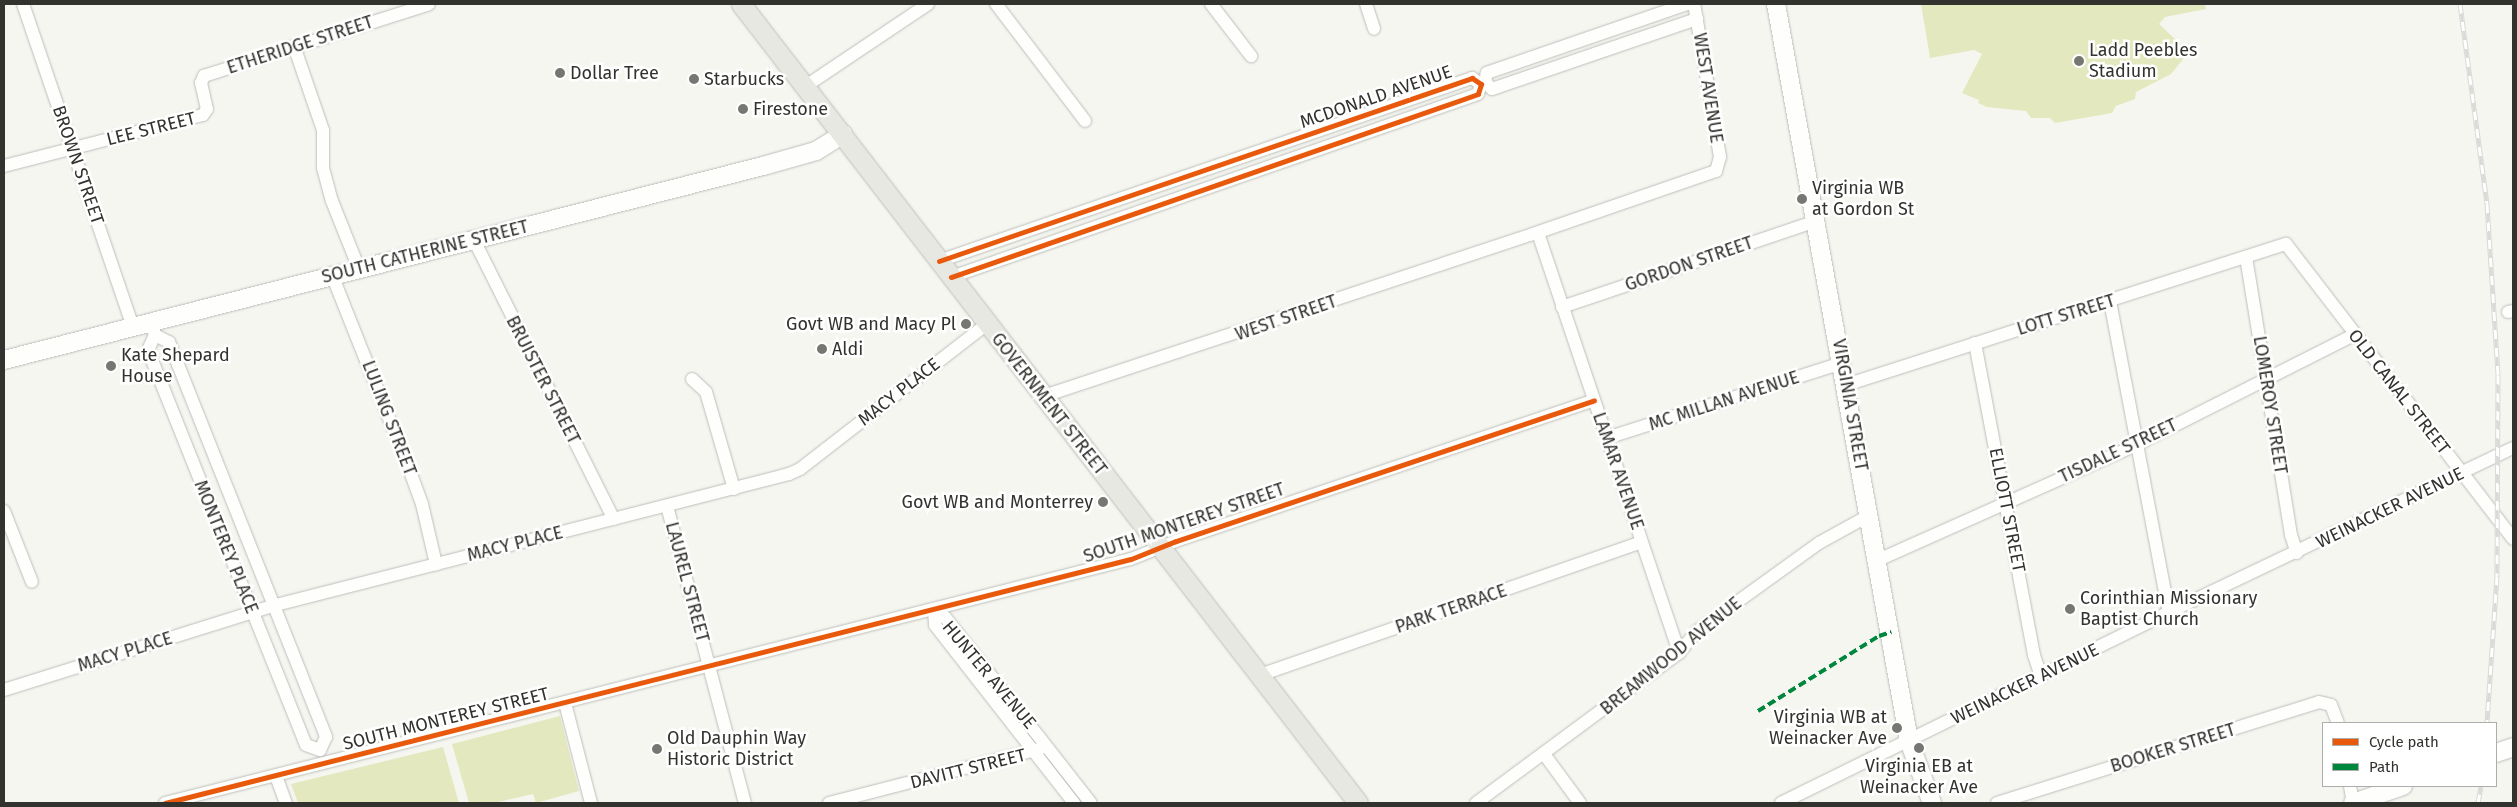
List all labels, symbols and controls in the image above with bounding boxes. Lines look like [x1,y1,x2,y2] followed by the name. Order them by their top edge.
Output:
[224,11,376,79] street label: ETHERIDGE STREET
[1689,31,1727,145] street label: WEST AVENUE
[2089,40,2198,82] place label: Ladd Peebles Stadium
[2073,55,2085,67] marker: Ladd Peebles Stadium
[1297,61,1455,133] street label: MCDONALD AVENUE
[570,62,659,84] place label: Dollar Tree
[554,67,566,79] marker: Dollar Tree
[704,68,784,90] place label: Starbucks
[688,73,700,85] marker: Starbucks
[753,98,828,120] place label: Firestone
[48,103,108,227] street label: BROWN STREET
[737,103,749,115] marker: Firestone
[104,107,198,151] street label: LEE STREET
[1812,178,1914,220] place label: Virginia WB at Gordon St
[1796,193,1808,205] marker: Virginia WB at Gordon St
[319,216,531,288] street label: SOUTH CATHERINE STREET
[1622,232,1756,296] street label: GORDON STREET
[2014,290,2118,340] street label: LOTT STREET
[1232,291,1340,345] street label: WEST STREET
[501,312,585,448] street label: BRUISTER STREET
[786,313,956,335] place label: Govt WB and Macy Pl
[960,318,972,330] marker: Govt WB and Macy Pl
[2343,325,2455,459] street label: OLD CANAL STREET
[987,329,1111,479] street label: GOVERNMENT STREET
[2248,334,2292,476] street label: LOMEROY STREET
[1828,337,1872,473] street label: VIRGINIA STREET
[832,338,863,360] place label: Aldi
[816,343,828,355] marker: Aldi
[121,345,230,388] place label: Kate Shepard House
[854,353,944,431] street label: MACY PLACE
[357,358,421,478] street label: LULING STREET
[105,360,117,372] marker: Kate Shepard House
[1646,366,1802,436] street label: MC MILLAN AVENUE
[1588,409,1648,533] street label: LAMAR AVENUE
[2056,414,2180,488] street label: TISDALE STREET
[1984,446,2030,574] street label: ELLIOTT STREET
[2313,463,2467,553] street label: WEINACKER AVENUE
[189,477,263,617] street label: MONTEREY PLACE
[1081,478,1287,568] street label: SOUTH MONTEREY STREET
[902,491,1093,513] place label: Govt WB and Monterrey
[1097,496,1109,508] marker: Govt WB and Monterrey
[661,520,713,644] street label: LAUREL STREET
[465,522,565,566] street label: MACY PLACE
[1392,580,1510,638] street label: PARK TERRACE
[2080,588,2257,630] place label: Corinthian Missionary Baptist Church
[1596,592,1746,720] street label: BREAMWOOD AVENUE
[2064,603,2076,615] marker: Corinthian Missionary Baptist Church
[937,617,1041,733] street label: HUNTER AVENUE
[75,627,175,677] street label: MACY PLACE
[1948,639,2102,729] street label: WEINACKER AVENUE
[341,683,551,755] street label: SOUTH MONTEREY STREET
[1769,707,1887,750] place label: Virginia WB at Weinacker Ave
[2108,719,2238,777] street label: BOOKER STREET
[1891,722,1903,734] marker: Virginia WB at Weinacker Ave
[2322,722,2497,787] legend
[667,728,806,771] place label: Old Dauphin Way Historic District
[2369,733,2439,751] text: Cycle path
[1913,742,1925,754] marker: Virginia EB at Weinacker Ave
[651,743,663,755] marker: Old Dauphin Way Historic District
[908,744,1028,794] street label: DAVITT STREET
[1860,756,1978,799] place label: Virginia EB at Weinacker Ave
[2369,758,2399,776] text: Path

